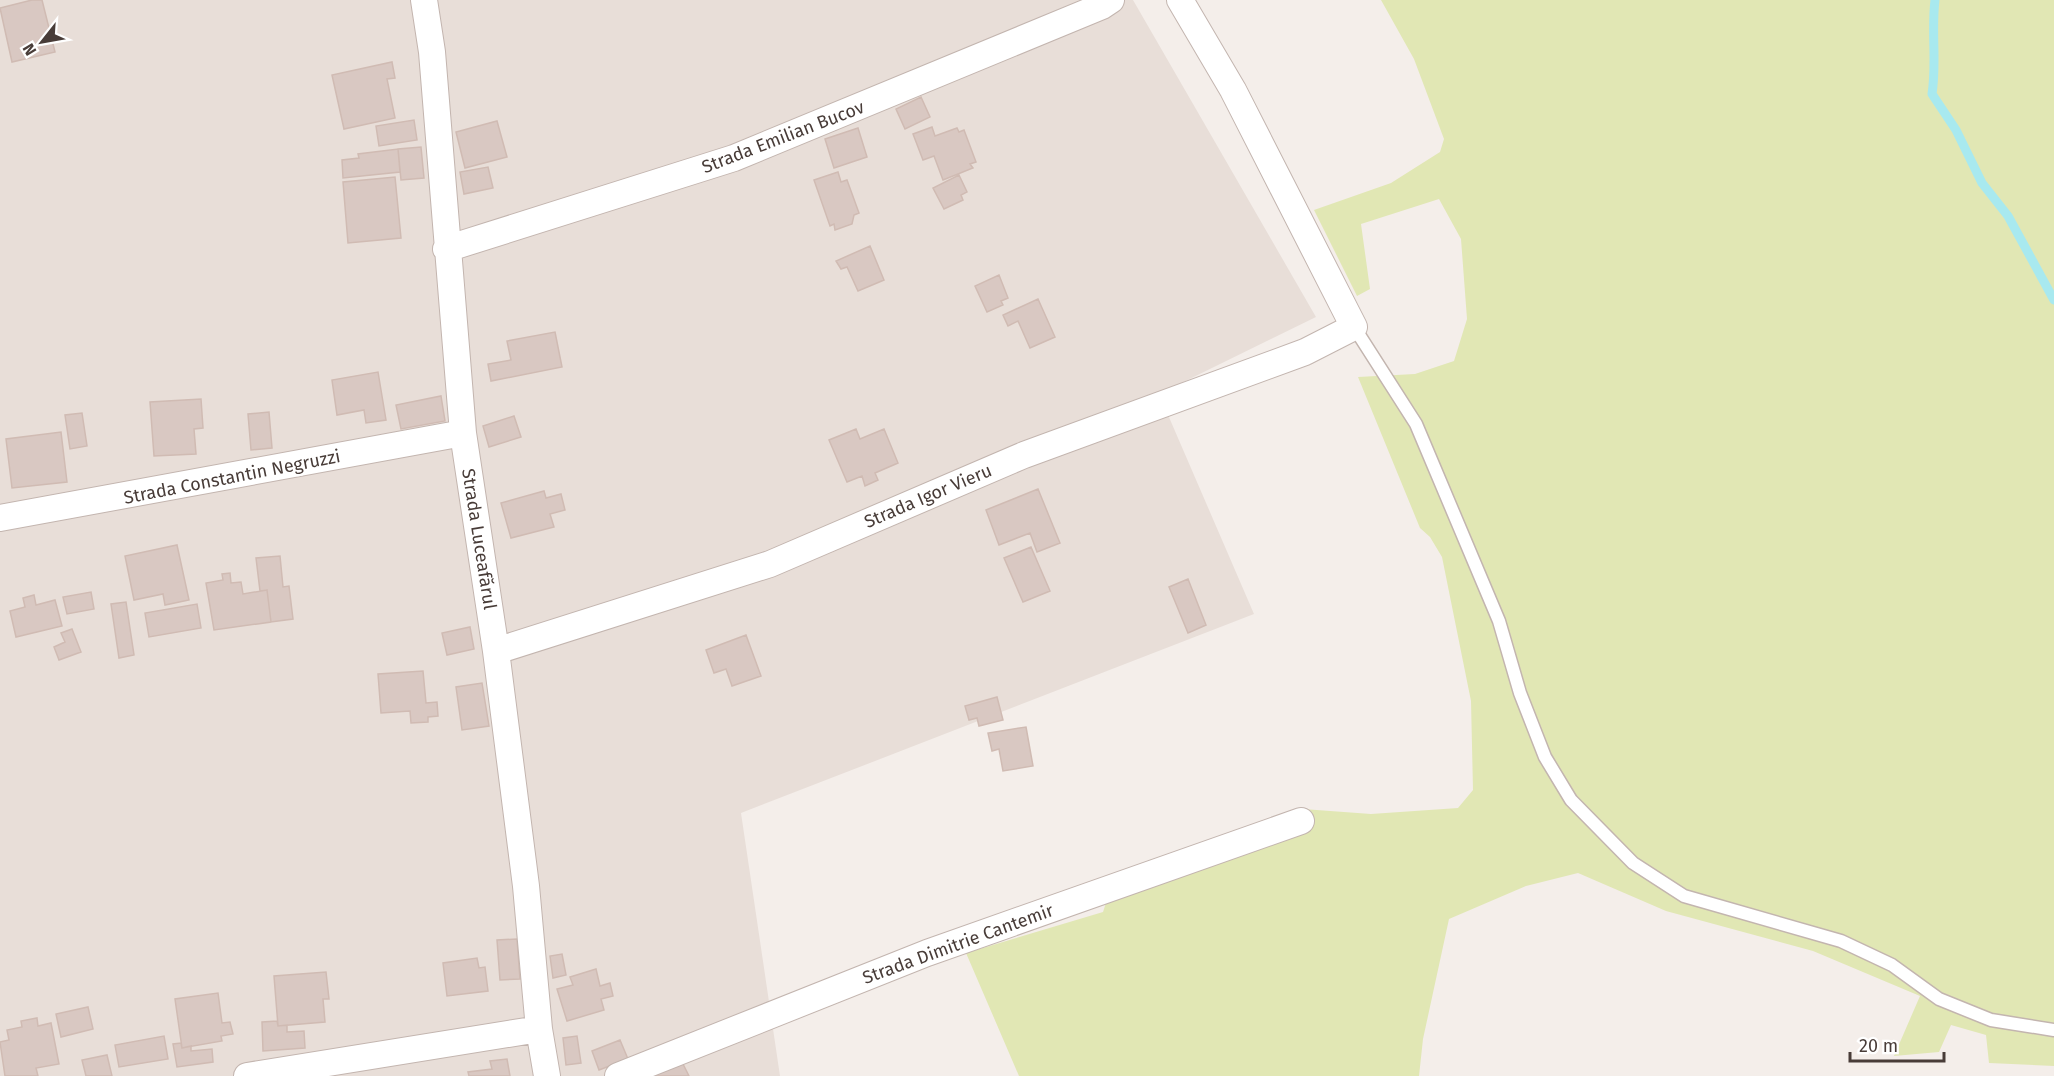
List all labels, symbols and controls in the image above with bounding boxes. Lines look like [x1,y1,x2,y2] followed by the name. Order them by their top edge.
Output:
[12,12,72,72] north arrow
[19,40,40,59] text: N
[699,96,867,178] street label: Strada Emilian Bucov
[122,445,342,509] street label: Strada Constantin Negruzzi
[861,459,995,533] street label: Strada Igor Vieru
[457,467,501,611] street label: Strada Luceafărul
[859,899,1057,989] street label: Strada Dimitrie Cantemir
[1850,1025,1944,1063] scale bar
[1859,1035,1898,1057] text: 20 m

